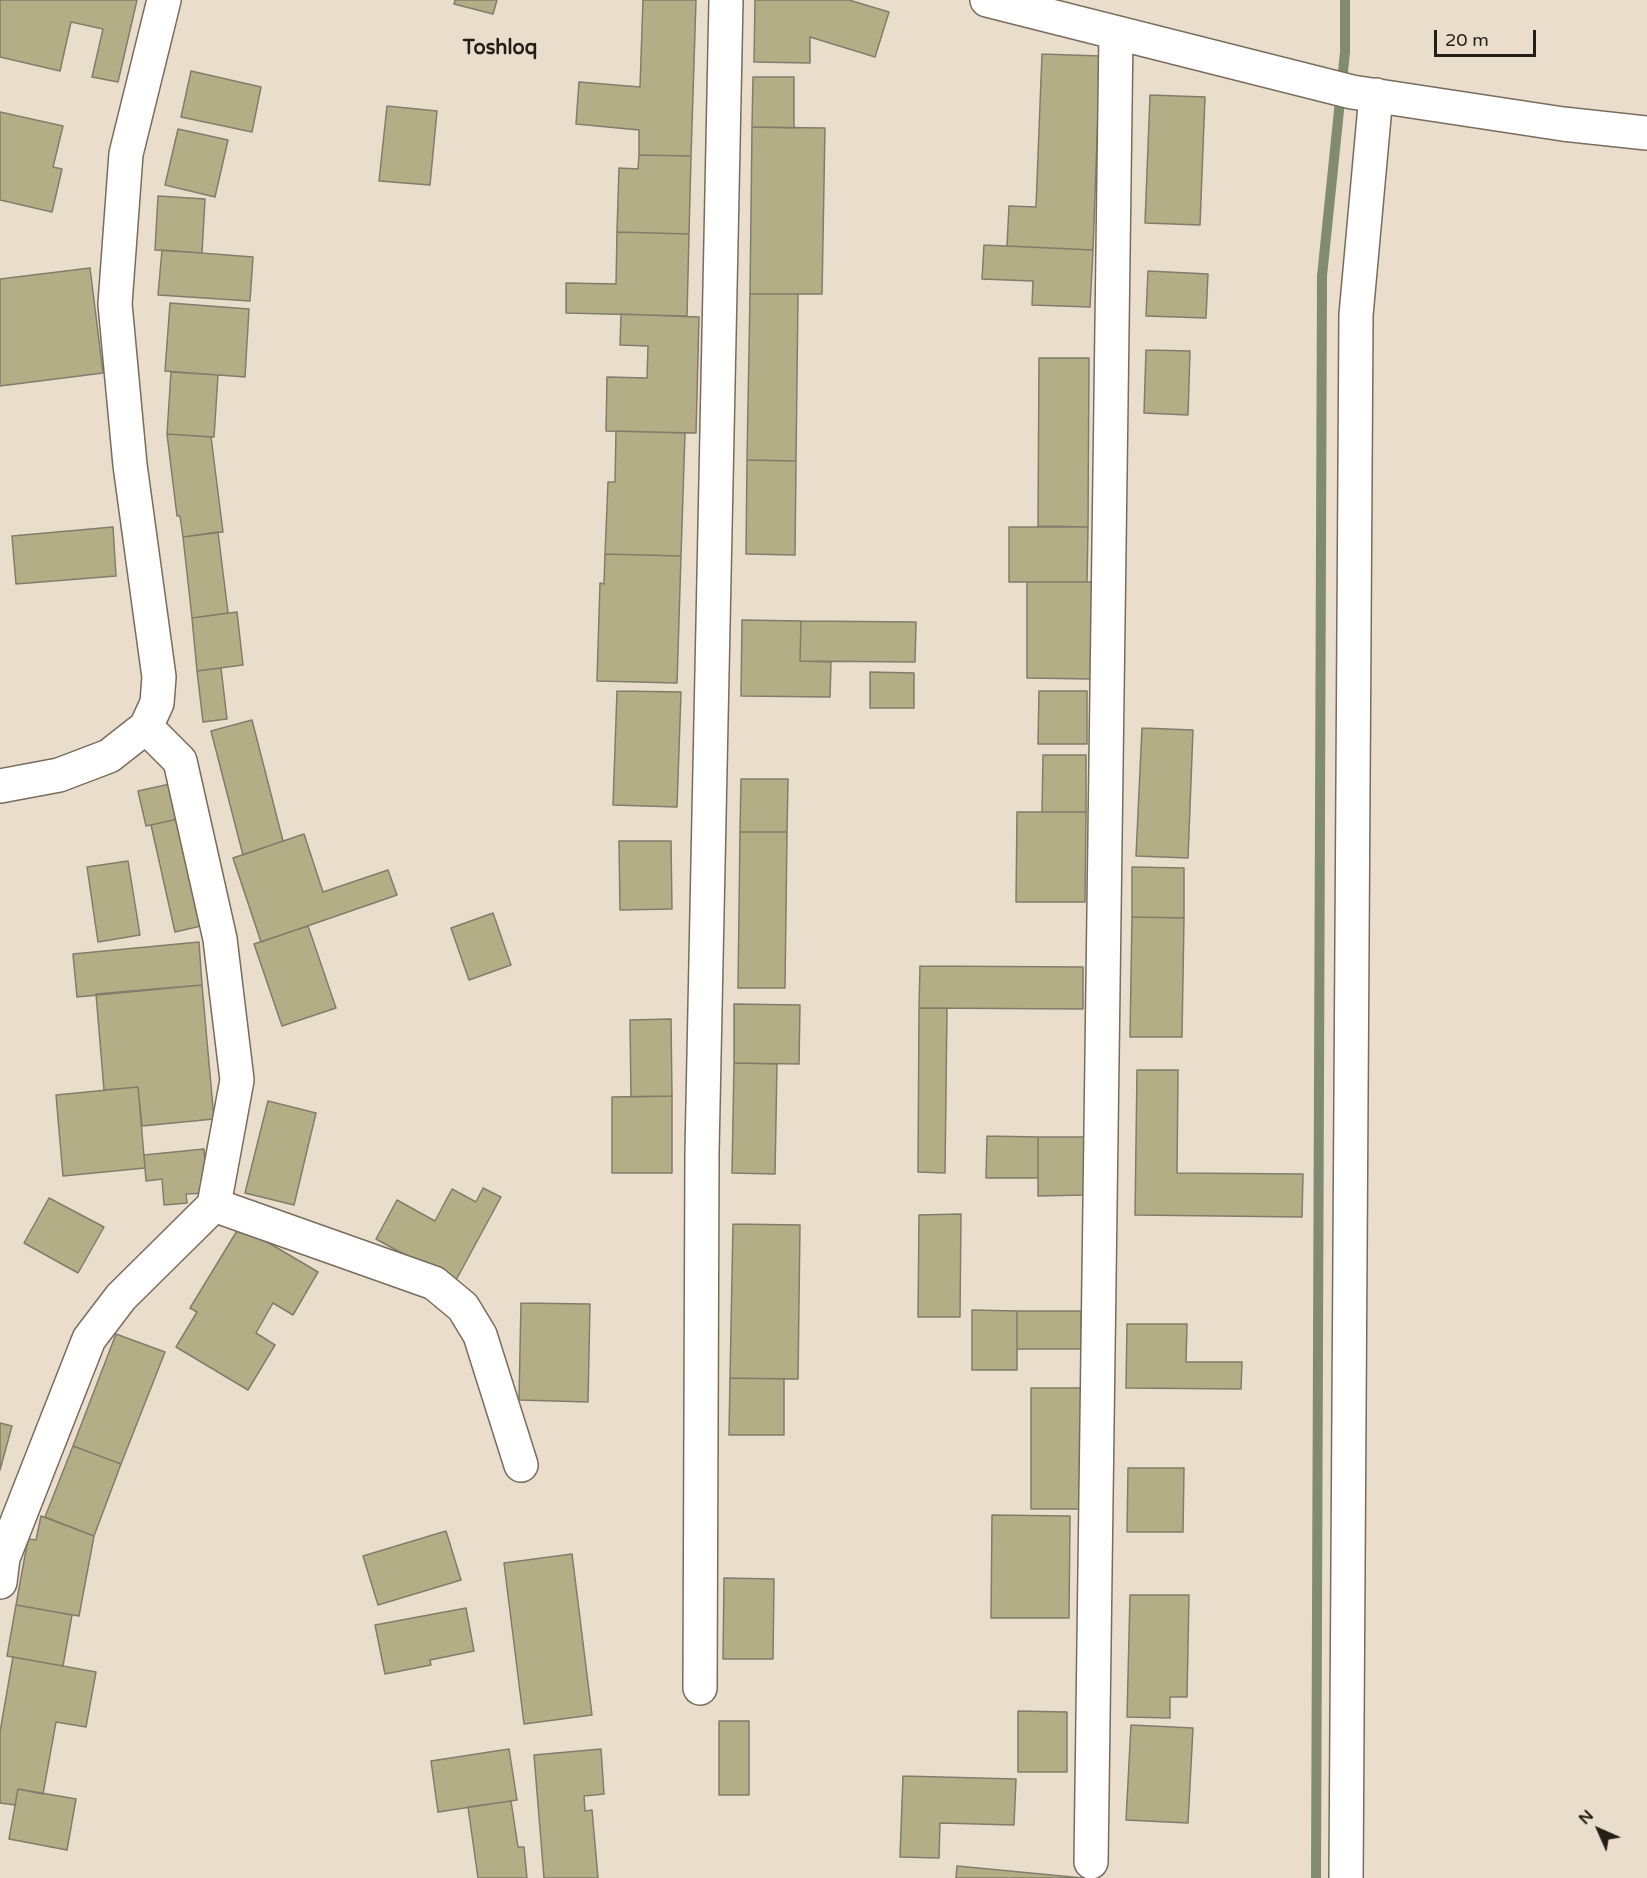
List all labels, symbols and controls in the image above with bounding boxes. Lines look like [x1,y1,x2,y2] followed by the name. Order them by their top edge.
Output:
[1437,18,1539,56] scale bar
[1445,29,1489,51] text: 20 m
[463,37,537,61] district label: Toshloq
[1569,1800,1629,1860] north arrow
[1575,1806,1598,1829] text: N

